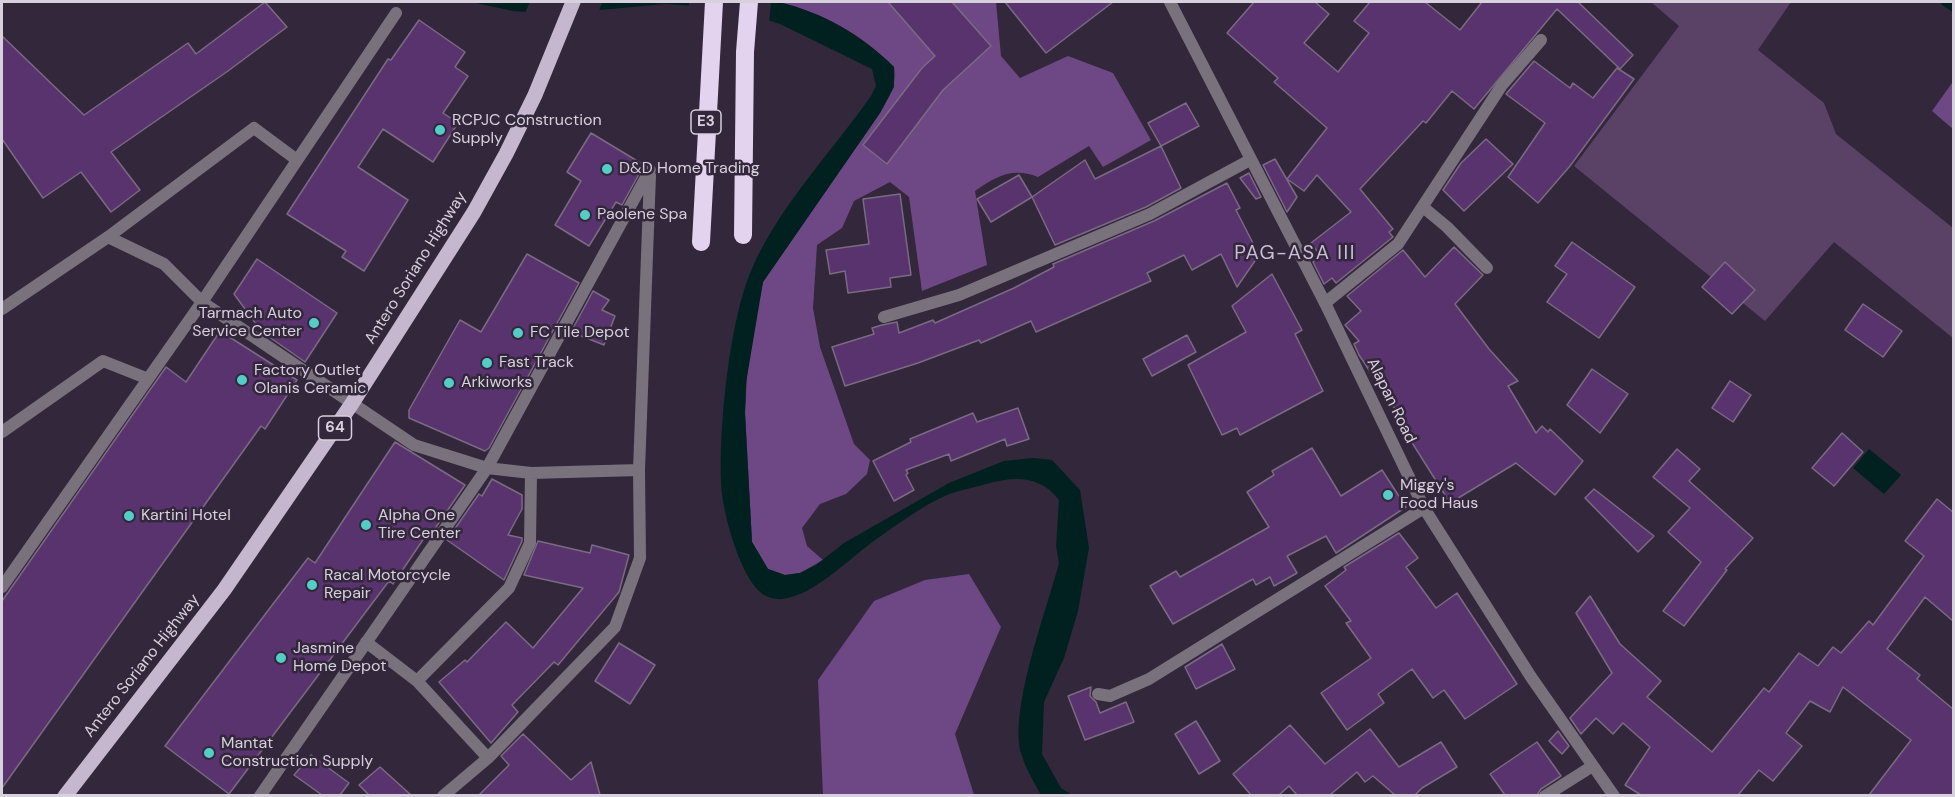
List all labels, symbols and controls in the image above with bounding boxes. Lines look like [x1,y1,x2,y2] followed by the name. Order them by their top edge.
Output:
[691,110,721,134] road number: E3
[452,111,602,149] place label: RCPJC Construction Supply
[433,123,447,137] marker: RCPJC Construction Supply
[619,159,760,179] place label: D&D Home Trading
[600,162,614,176] marker: D&D Home Trading
[361,188,471,348] street label: Antero Soriano Highway
[597,205,687,225] place label: Paolene Spa
[578,208,592,222] marker: Paolene Spa
[1234,242,1356,266] district label: PAG-ASA III
[192,304,302,342] place label: Tarmach Auto Service Center
[307,316,321,330] marker: Tarmach Auto Service Center
[530,323,630,343] place label: FC Tile Depot
[511,326,525,340] marker: FC Tile Depot
[499,353,574,373] place label: Fast Track
[1362,355,1420,447] street label: Alapan Road
[480,356,494,370] marker: Fast Track
[254,361,366,399] place label: Factory Outlet Olanis Ceramic
[235,373,249,387] marker: Factory Outlet Olanis Ceramic
[461,373,532,393] place label: Arkiworks
[442,376,456,390] marker: Arkiworks
[318,416,352,440] road number: 64
[1400,476,1478,514] place label: Miggy's Food Haus
[1381,488,1395,502] marker: Miggy's Food Haus
[141,506,231,526] place label: Kartini Hotel
[378,506,461,544] place label: Alpha One Tire Center
[122,509,136,523] marker: Kartini Hotel
[359,518,373,532] marker: Alpha One Tire Center
[324,566,451,604] place label: Racal Motorcycle Repair
[305,578,319,592] marker: Racal Motorcycle Repair
[80,591,204,741] street label: Antero Soriano Highway
[293,639,387,677] place label: Jasmine Home Depot
[274,651,288,665] marker: Jasmine Home Depot
[221,734,373,772] place label: Mantat Construction Supply
[202,746,216,760] marker: Mantat Construction Supply

